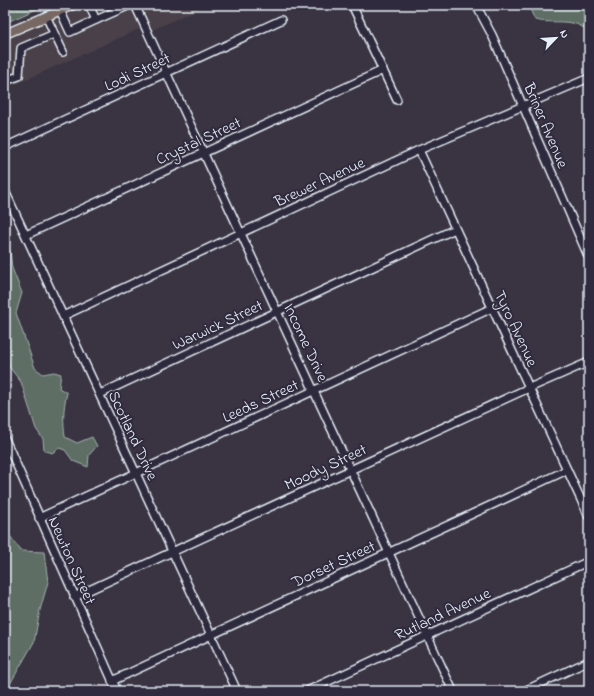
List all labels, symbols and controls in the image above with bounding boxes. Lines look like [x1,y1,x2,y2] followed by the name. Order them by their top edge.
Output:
[536,18,576,58] north arrow
[555,27,573,41] text: N
[101,47,175,99] street label: Lodi Street
[516,79,574,173] street label: Briner Avenue
[152,111,246,172] street label: Crystal Street
[270,151,370,215] street label: Brewer Avenue
[487,287,544,372] street label: Tyro Avenue
[168,294,268,357] street label: Warwick Street
[277,300,334,387] street label: Income Drive
[219,373,304,430] street label: Leeds Street
[101,387,164,485] street label: Scotland Drive
[281,438,372,497] street label: Moody Street
[41,513,102,609] street label: Newton Street
[287,535,380,595] street label: Dorset Street
[391,582,496,648] street label: Rutland Avenue

